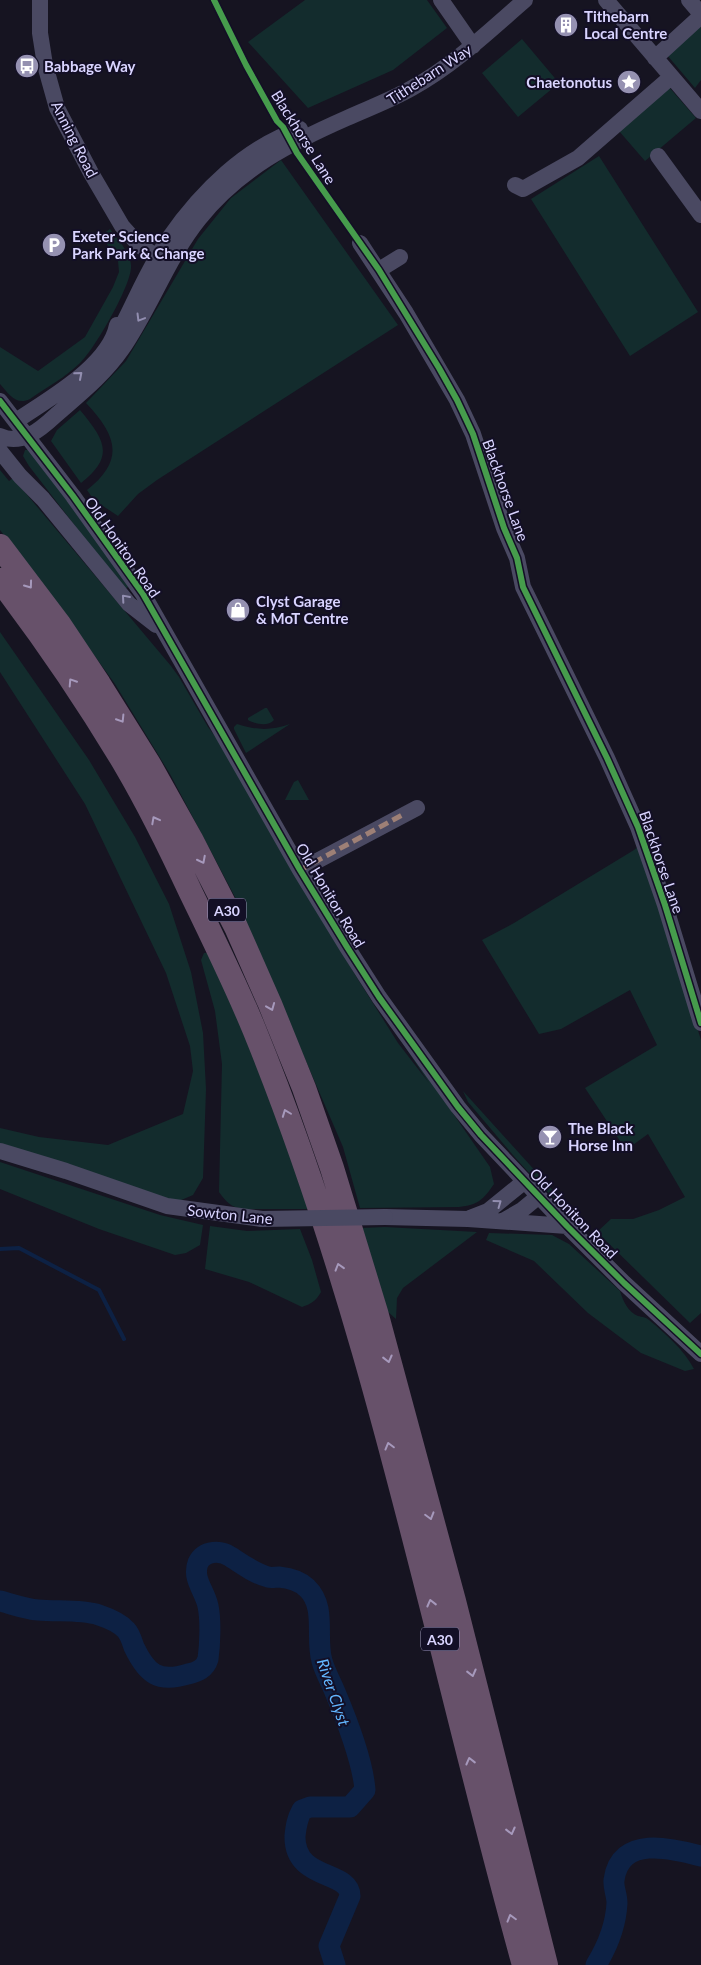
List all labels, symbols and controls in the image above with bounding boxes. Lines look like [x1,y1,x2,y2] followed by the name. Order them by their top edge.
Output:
[584,7,667,42] place label: Tithebarn Local Centre
[553,12,579,38] building icon: Tithebarn Local Centre
[383,40,475,108] street label: Tithebarn Way
[14,53,40,79] bus stop icon: Babbage Way
[44,57,136,75] place label: Babbage Way
[616,69,642,95] place icon: Chaetonotus
[526,73,612,91] place label: Chaetonotus
[268,87,340,187] street label: Blackhorse Lane
[48,98,102,180] street label: Anning Road
[72,227,205,262] place label: Exeter Science Park Park & Change
[41,232,67,258] parking icon: Exeter Science Park Park & Change
[137,313,147,322] one-way arrow
[74,372,83,381] one-way arrow
[479,436,533,544] street label: Blackhorse Lane
[82,493,164,601] street label: Old Honiton Road
[24,579,32,588] one-way arrow
[256,592,349,627] place label: Clyst Garage & MoT Centre
[121,595,130,604] one-way arrow
[225,597,251,623] shop icon: Clyst Garage & MoT Centre
[69,679,78,688] one-way arrow
[114,714,124,723] one-way arrow
[636,808,688,916] street label: Blackhorse Lane
[151,816,161,825] one-way arrow
[293,840,369,950] street label: Old Honiton Road
[196,855,206,864] one-way arrow
[208,898,246,922] road number: A30
[265,1002,276,1011] one-way arrow
[282,1109,292,1118] one-way arrow
[568,1119,634,1154] place label: The Black Horse Inn
[537,1124,563,1150] bar icon: The Black Horse Inn
[526,1164,622,1262] street label: Old Honiton Road
[492,1200,502,1209] one-way arrow
[186,1201,274,1227] street label: Sowton Lane
[334,1263,344,1272] one-way arrow
[382,1355,393,1364] one-way arrow
[384,1442,395,1451] one-way arrow
[425,1512,435,1520] one-way arrow
[426,1599,437,1608] one-way arrow
[421,1628,459,1650] road number: A30
[314,1656,355,1729] water label: River Clyst
[466,1669,477,1678] one-way arrow
[465,1756,476,1765] one-way arrow
[505,1826,516,1835] one-way arrow
[506,1914,517,1922] one-way arrow

